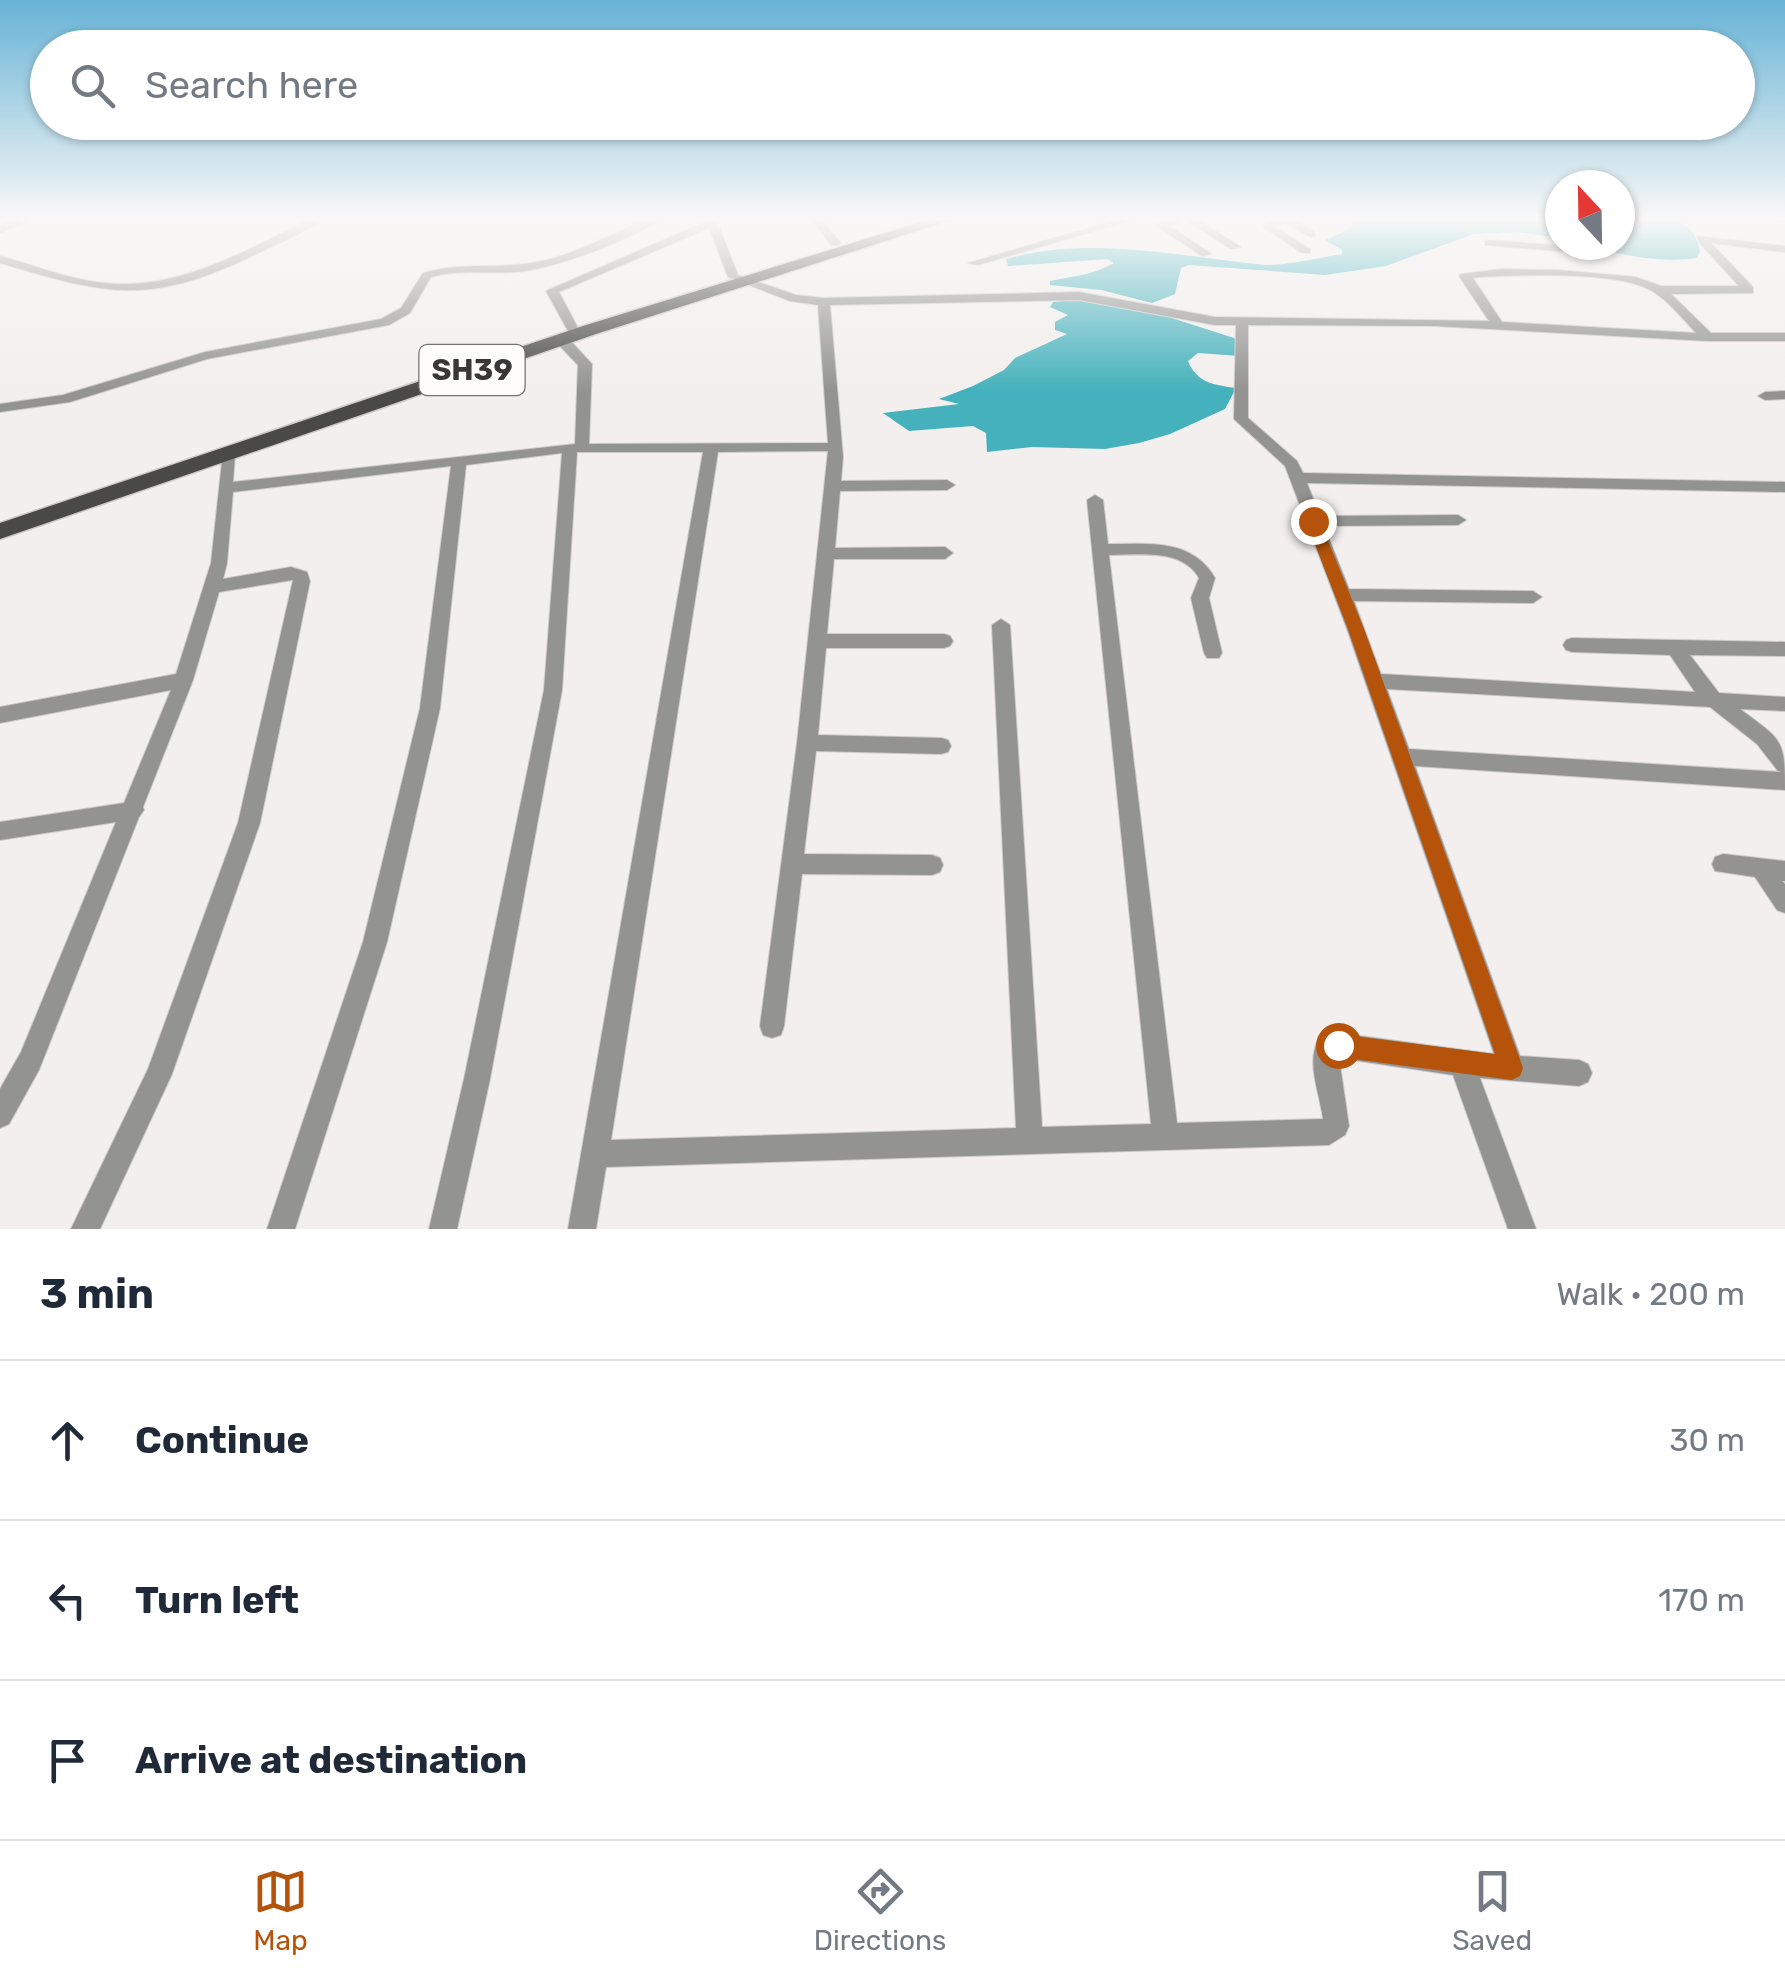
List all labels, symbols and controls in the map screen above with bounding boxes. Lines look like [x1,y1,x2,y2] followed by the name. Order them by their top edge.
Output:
[30,30,1755,140] search box
[65,58,120,113] icon: search
[145,62,358,108] text: Search here
[1545,170,1635,260] north arrow
[420,345,524,395] road number: SH39
[1291,499,1337,545] route end
[1316,1023,1362,1069] route start
[40,1269,154,1319] text: 3 min
[1556,1275,1745,1313] text: Walk · 200 m
[40,1413,95,1468] icon: ahead
[135,1417,309,1463] text: Continue
[1669,1421,1745,1459] text: 30 m
[40,1573,95,1628] icon: left
[135,1577,299,1623] text: Turn left
[1658,1581,1745,1619] text: 170 m
[40,1733,95,1788] icon: arrive
[135,1737,527,1783] text: Arrive at destination
[253,1864,308,1957] tab: Map
[814,1864,946,1957] tab: Directions
[1452,1864,1532,1957] tab: Saved

